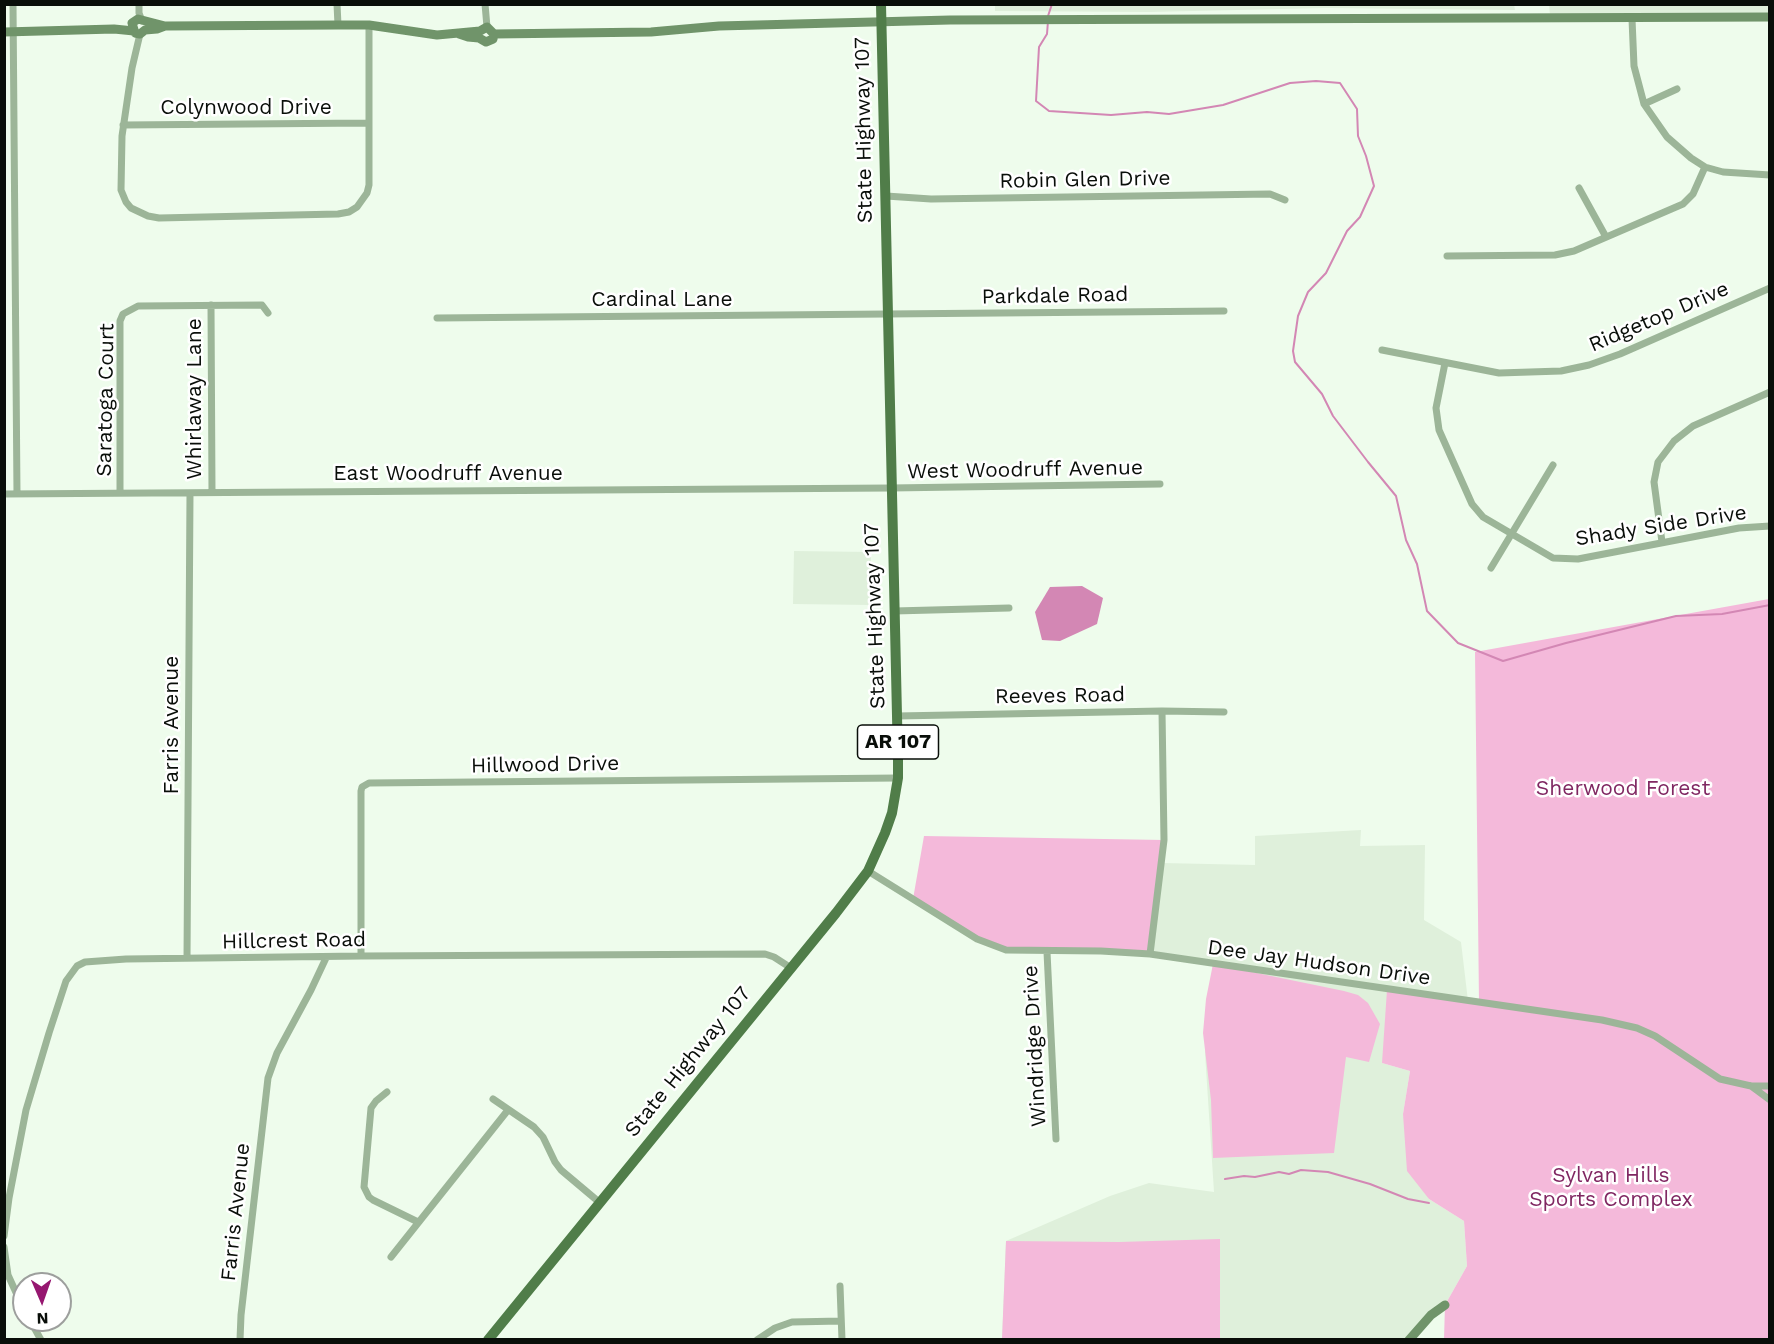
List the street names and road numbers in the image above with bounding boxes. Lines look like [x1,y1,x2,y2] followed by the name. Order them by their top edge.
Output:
[850,37,878,223] street label: State Highway 107
[160,95,332,121] street label: Colynwood Drive
[999,166,1171,194] street label: Robin Glen Drive
[1585,276,1733,358] street label: Ridgetop Drive
[981,282,1129,310] street label: Parkdale Road
[591,287,733,313] street label: Cardinal Lane
[182,318,208,480] street label: Whirlaway Lane
[92,323,120,477] street label: Saratoga Court
[907,455,1143,485] street label: West Woodruff Avenue
[333,461,563,487] street label: East Woodruff Avenue
[1574,500,1748,552] street label: Shady Side Drive
[859,523,891,709] street label: State Highway 107
[159,656,185,794] street label: Farris Avenue
[995,682,1125,710] street label: Reeves Road
[858,725,938,759] road number: AR 107
[471,751,619,779] street label: Hillwood Drive
[222,927,366,955] street label: Hillcrest Road
[1206,935,1432,991] street label: Dee Jay Hudson Drive
[1018,964,1052,1128] street label: Windridge Drive
[620,982,756,1142] street label: State Highway 107
[216,1142,256,1282] street label: Farris Avenue

